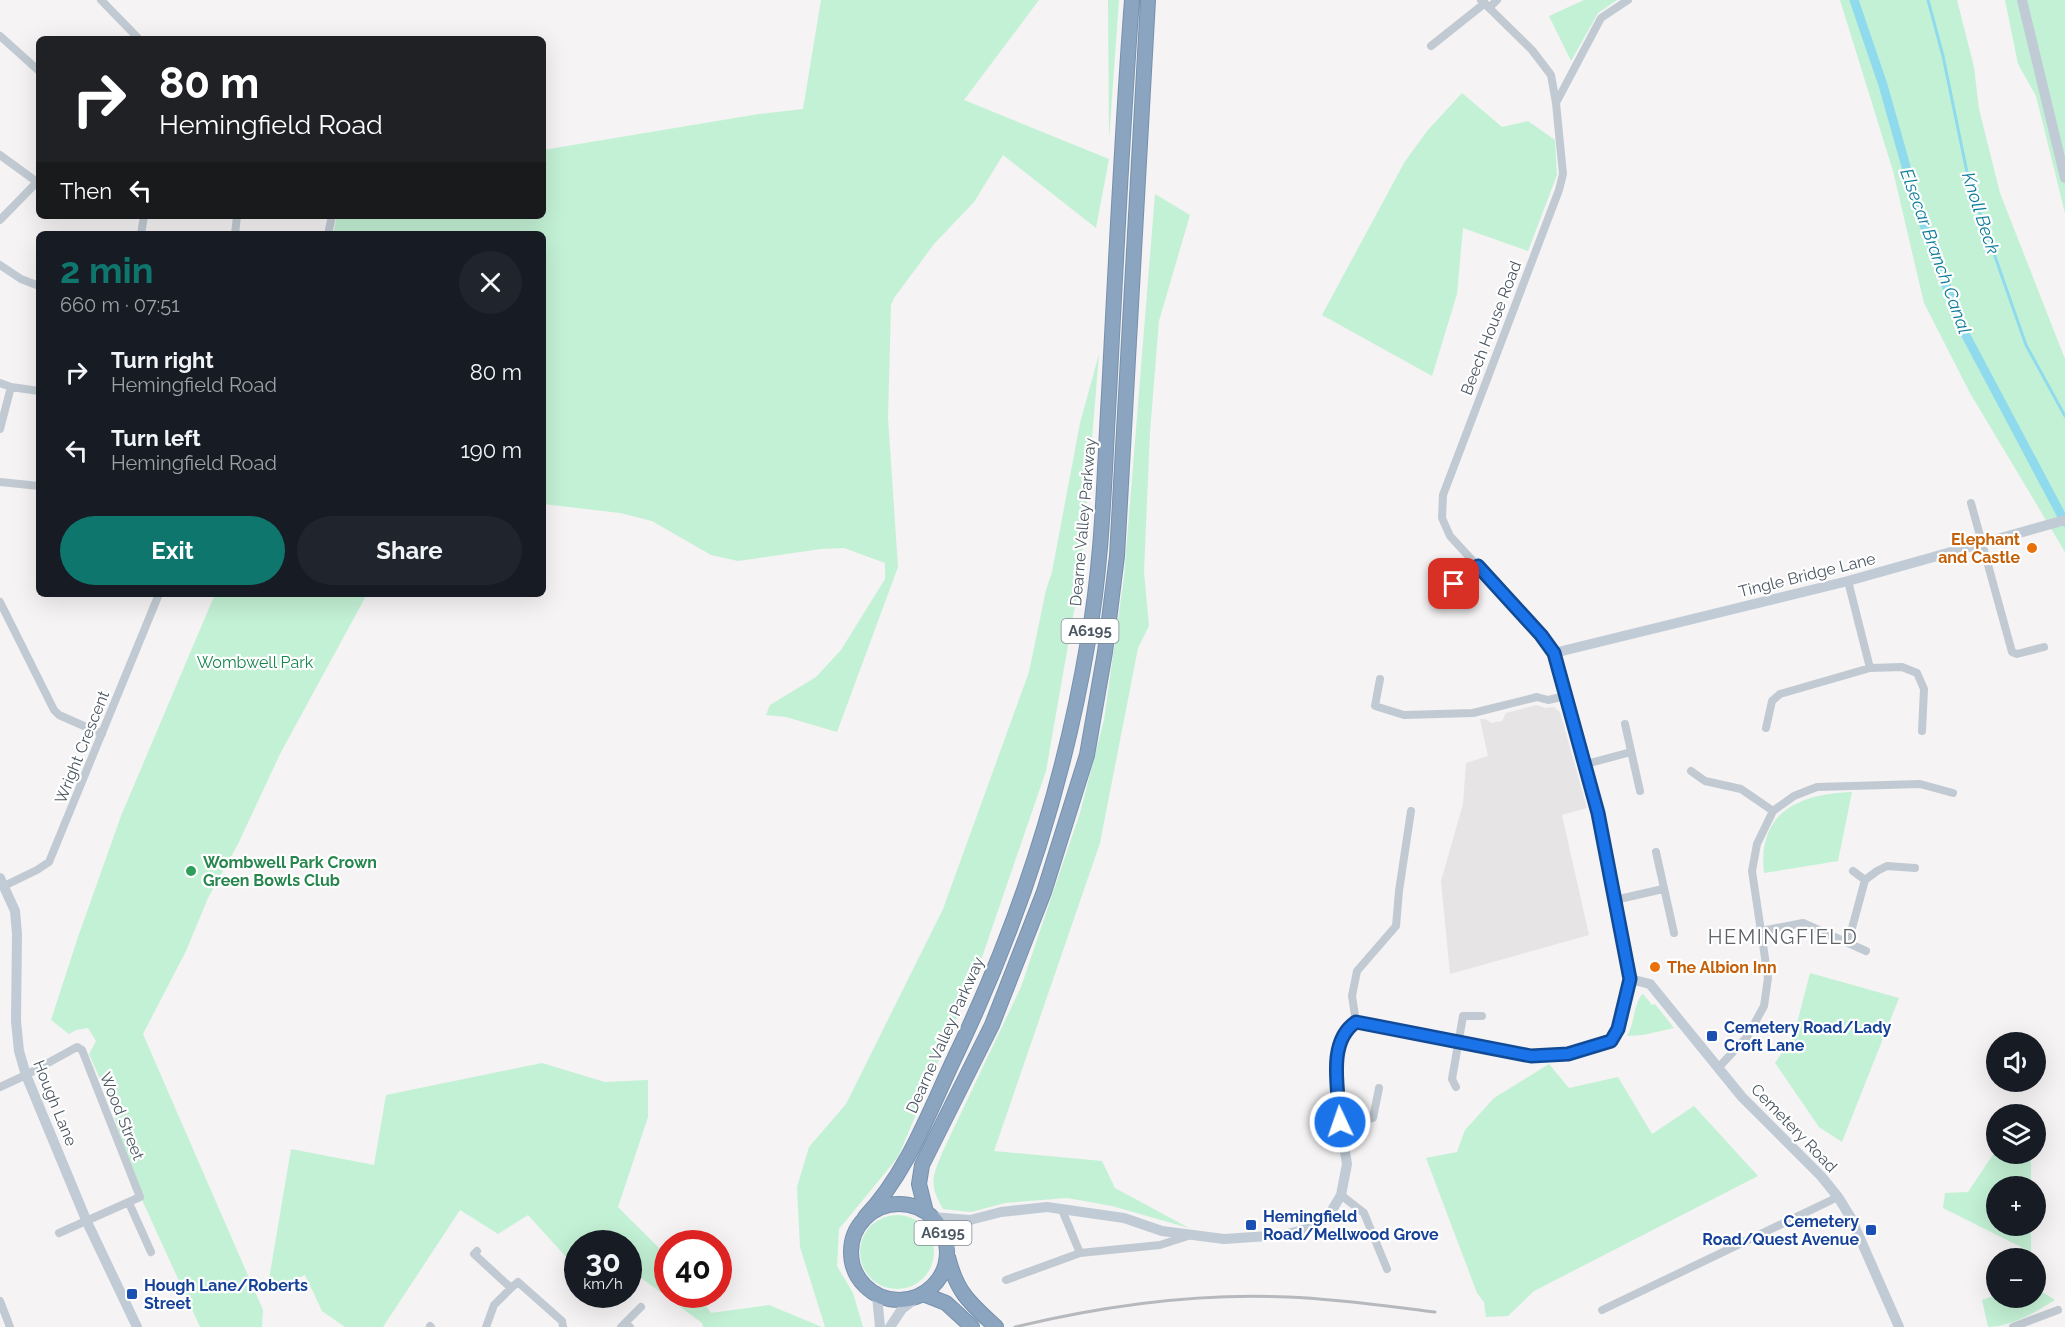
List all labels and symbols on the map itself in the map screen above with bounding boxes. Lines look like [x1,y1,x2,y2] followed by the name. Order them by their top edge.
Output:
[1896,166,1976,337] water label: Elsecar Branch Canal
[1958,169,2004,257] water label: Knoll Beck
[1457,258,1525,398] street label: Beech House Road
[1066,437,1100,607] street label: Dearne Valley Parkway
[1938,530,2020,567] place label: Elephant and Castle
[2025,541,2039,555] marker: Elephant and Castle
[1737,549,1877,601] street label: Tingle Bridge Lane
[1428,558,1479,609] pin
[1062,619,1118,643] road number: A6195
[197,653,314,672] park label: Wombwell Park
[51,687,114,806] street label: Wright Crescent
[203,853,377,890] place label: Wombwell Park Crown Green Bowls Club
[184,864,198,878] marker: Wombwell Park Crown Green Bowls Club
[1708,925,1858,949] district label: HEMINGFIELD
[902,954,988,1116] street label: Dearne Valley Parkway
[1667,958,1777,977] place label: The Albion Inn
[1648,960,1662,974] marker: The Albion Inn
[1724,1018,1892,1055] place label: Cemetery Road/Lady Croft Lane
[1705,1029,1719,1043] marker: Cemetery Road/Lady Croft Lane
[29,1057,81,1149] street label: Hough Lane
[96,1069,148,1163] street label: Wood Street
[1747,1080,1841,1176] street label: Cemetery Road
[1308,1090,1372,1154] position arrow
[1263,1207,1439,1244] place label: Hemingfield Road/Mellwood Grove
[1702,1212,1859,1249] place label: Cemetery Road/Quest Avenue
[1244,1218,1258,1232] marker: Hemingfield Road/Mellwood Grove
[914,1221,972,1245] road number: A6195
[1864,1223,1878,1237] marker: Cemetery Road/Quest Avenue
[654,1230,732,1308] speed limit sign: 40
[144,1276,308,1313] place label: Hough Lane/Roberts Street
[125,1287,139,1301] marker: Hough Lane/Roberts Street

